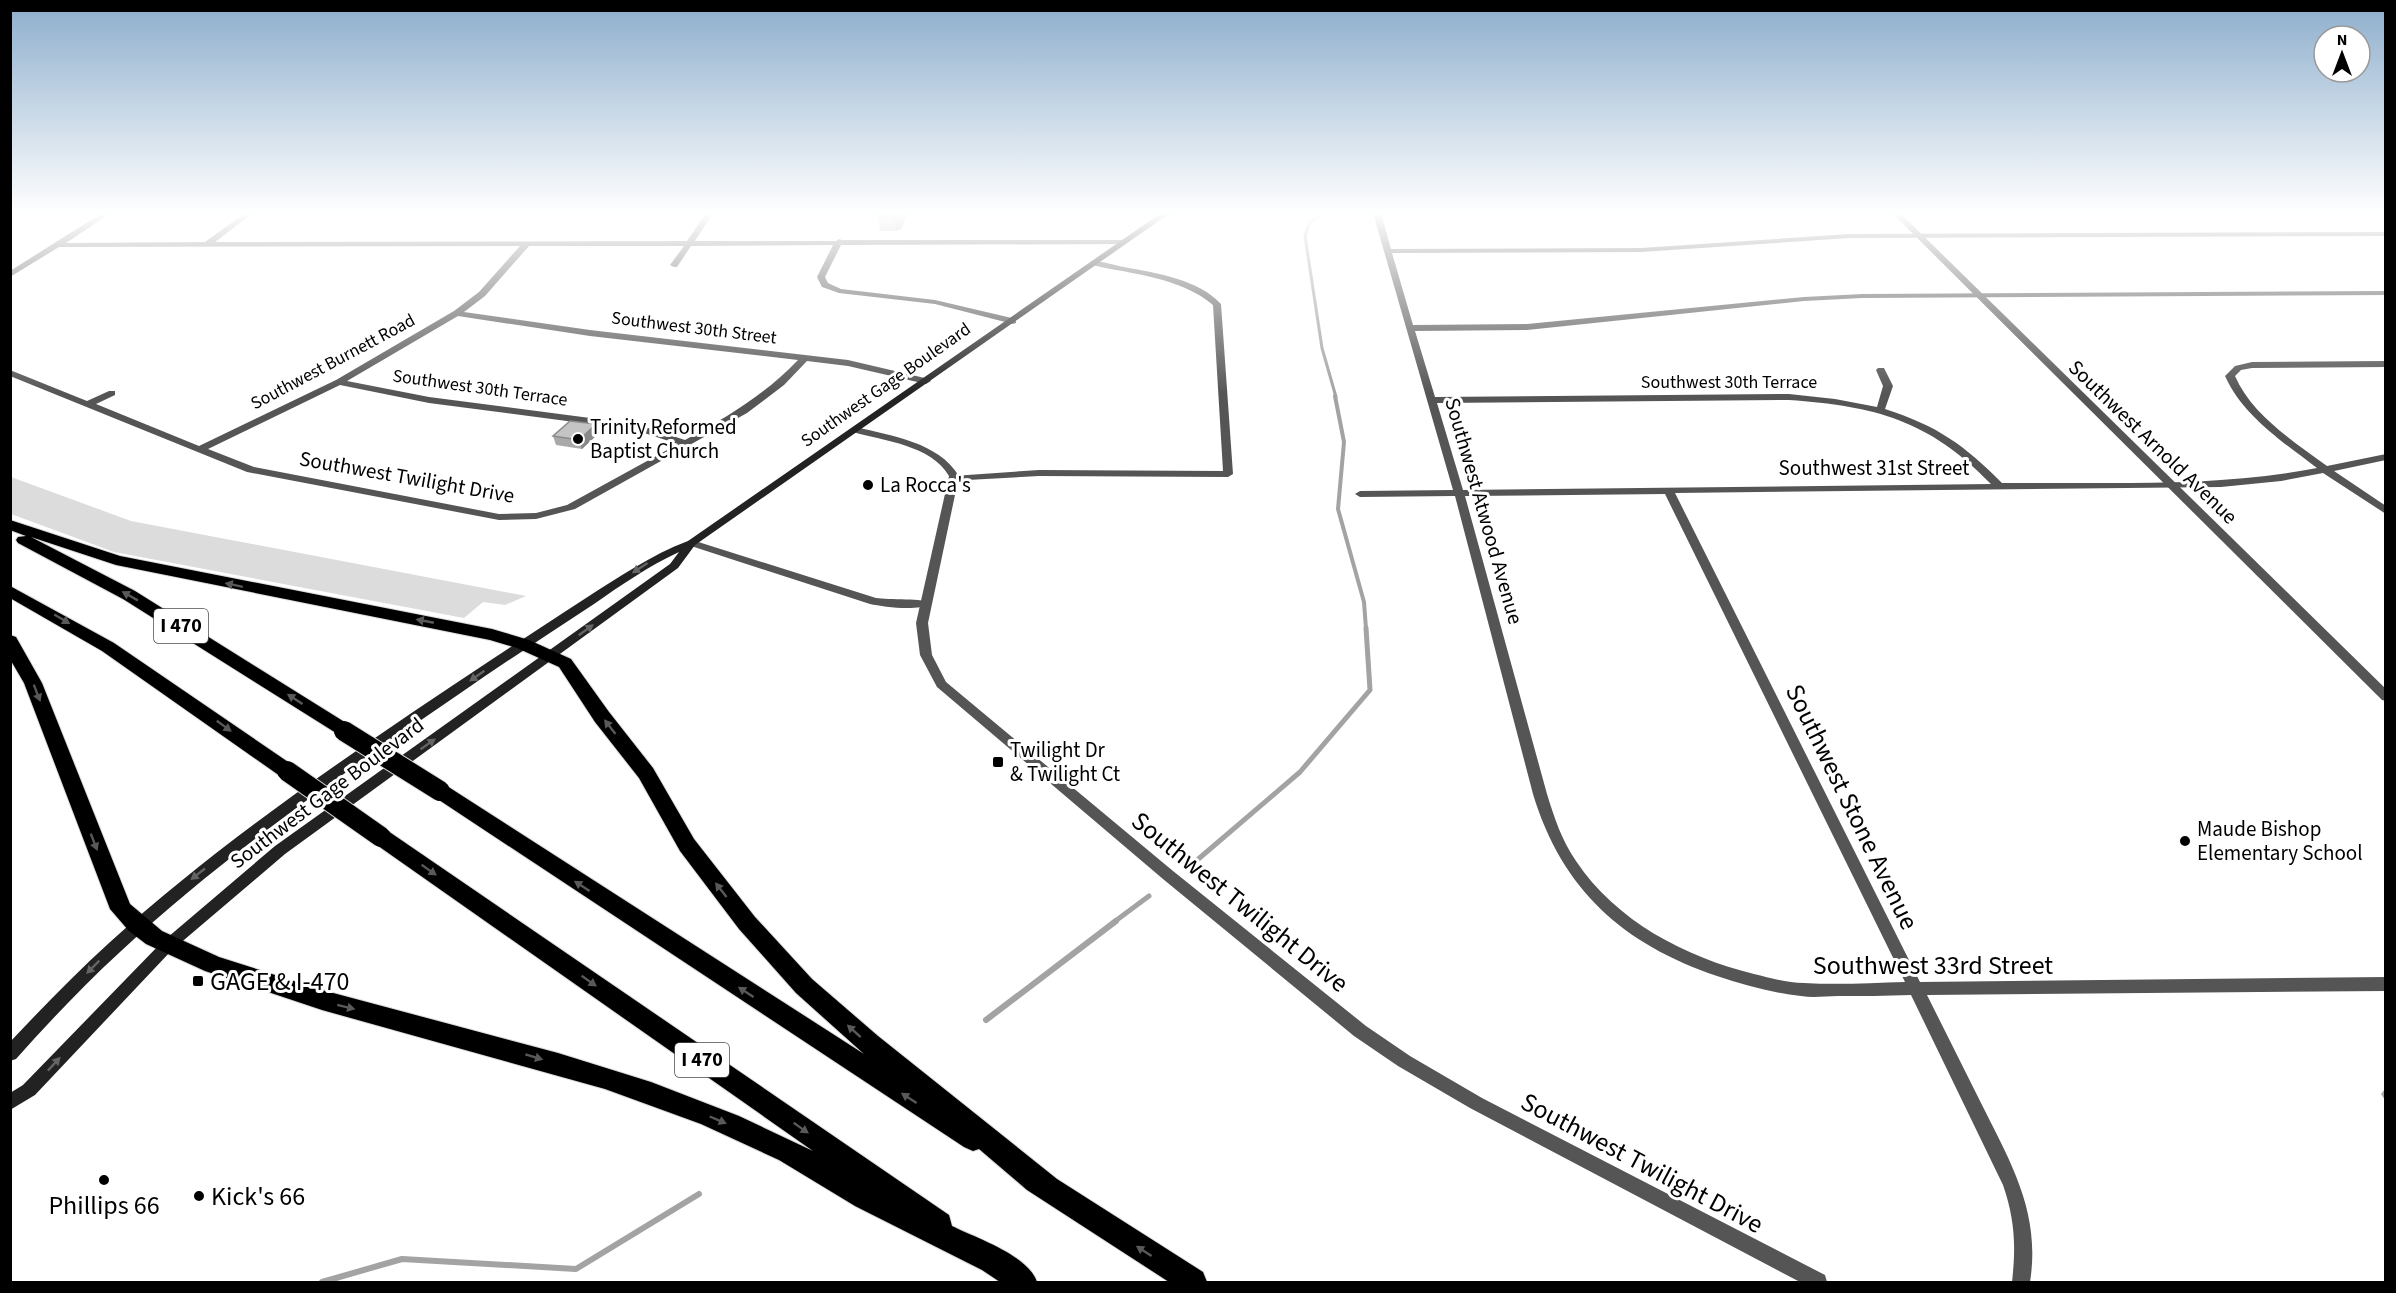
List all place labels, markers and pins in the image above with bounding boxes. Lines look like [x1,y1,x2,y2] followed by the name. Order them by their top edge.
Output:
[590,412,737,466] place label: Trinity Reformed Baptist Church
[571,432,585,446] marker: Trinity Reformed Baptist Church
[880,470,971,500] place label: La Rocca's
[861,478,875,492] marker: La Rocca's
[1010,735,1120,789] place label: Twilight Dr & Twilight Ct
[991,755,1005,769] marker: Twilight Dr & Twilight Ct
[2197,814,2363,868] place label: Maude Bishop Elementary School
[2178,834,2192,848] marker: Maude Bishop Elementary School
[210,963,349,1000] place label: GAGE & I-470
[191,974,205,988] marker: GAGE & I-470
[97,1173,111,1187] marker: Phillips 66
[211,1178,305,1215] place label: Kick's 66
[48,1187,160,1224] place label: Phillips 66
[192,1189,206,1203] marker: Kick's 66

